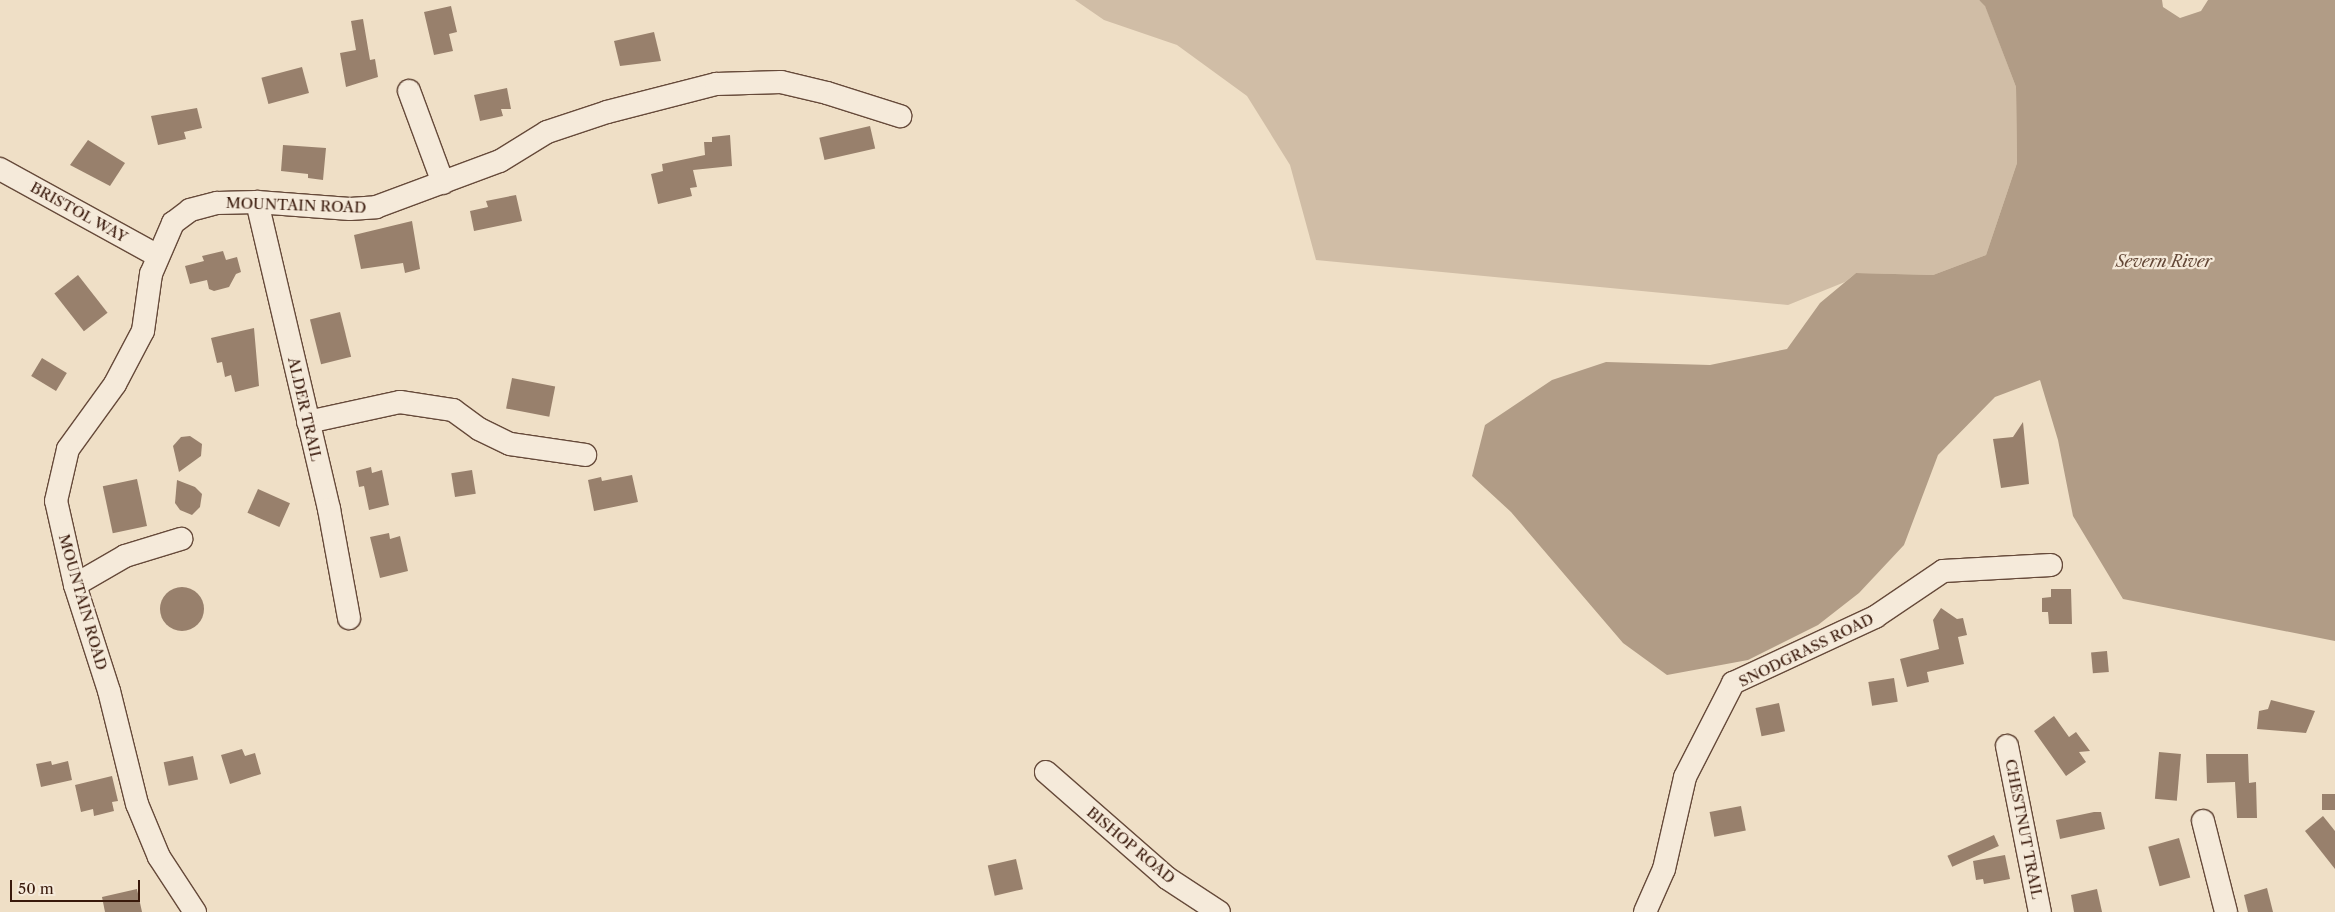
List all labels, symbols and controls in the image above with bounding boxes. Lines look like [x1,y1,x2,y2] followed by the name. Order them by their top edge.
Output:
[27,178,131,246] street label: BRISTOL WAY
[225,194,367,216] street label: MOUNTAIN ROAD
[2116,251,2212,271] water label: Severn River
[284,355,326,463] street label: ALDER TRAIL
[55,532,111,672] street label: MOUNTAIN ROAD
[1736,609,1876,691] street label: SNODGRASS ROAD
[2002,757,2046,901] street label: CHESTNUT TRAIL
[1083,803,1179,887] street label: BISHOP ROAD
[12,870,142,902] scale bar
[18,879,54,898] text: 50 m

